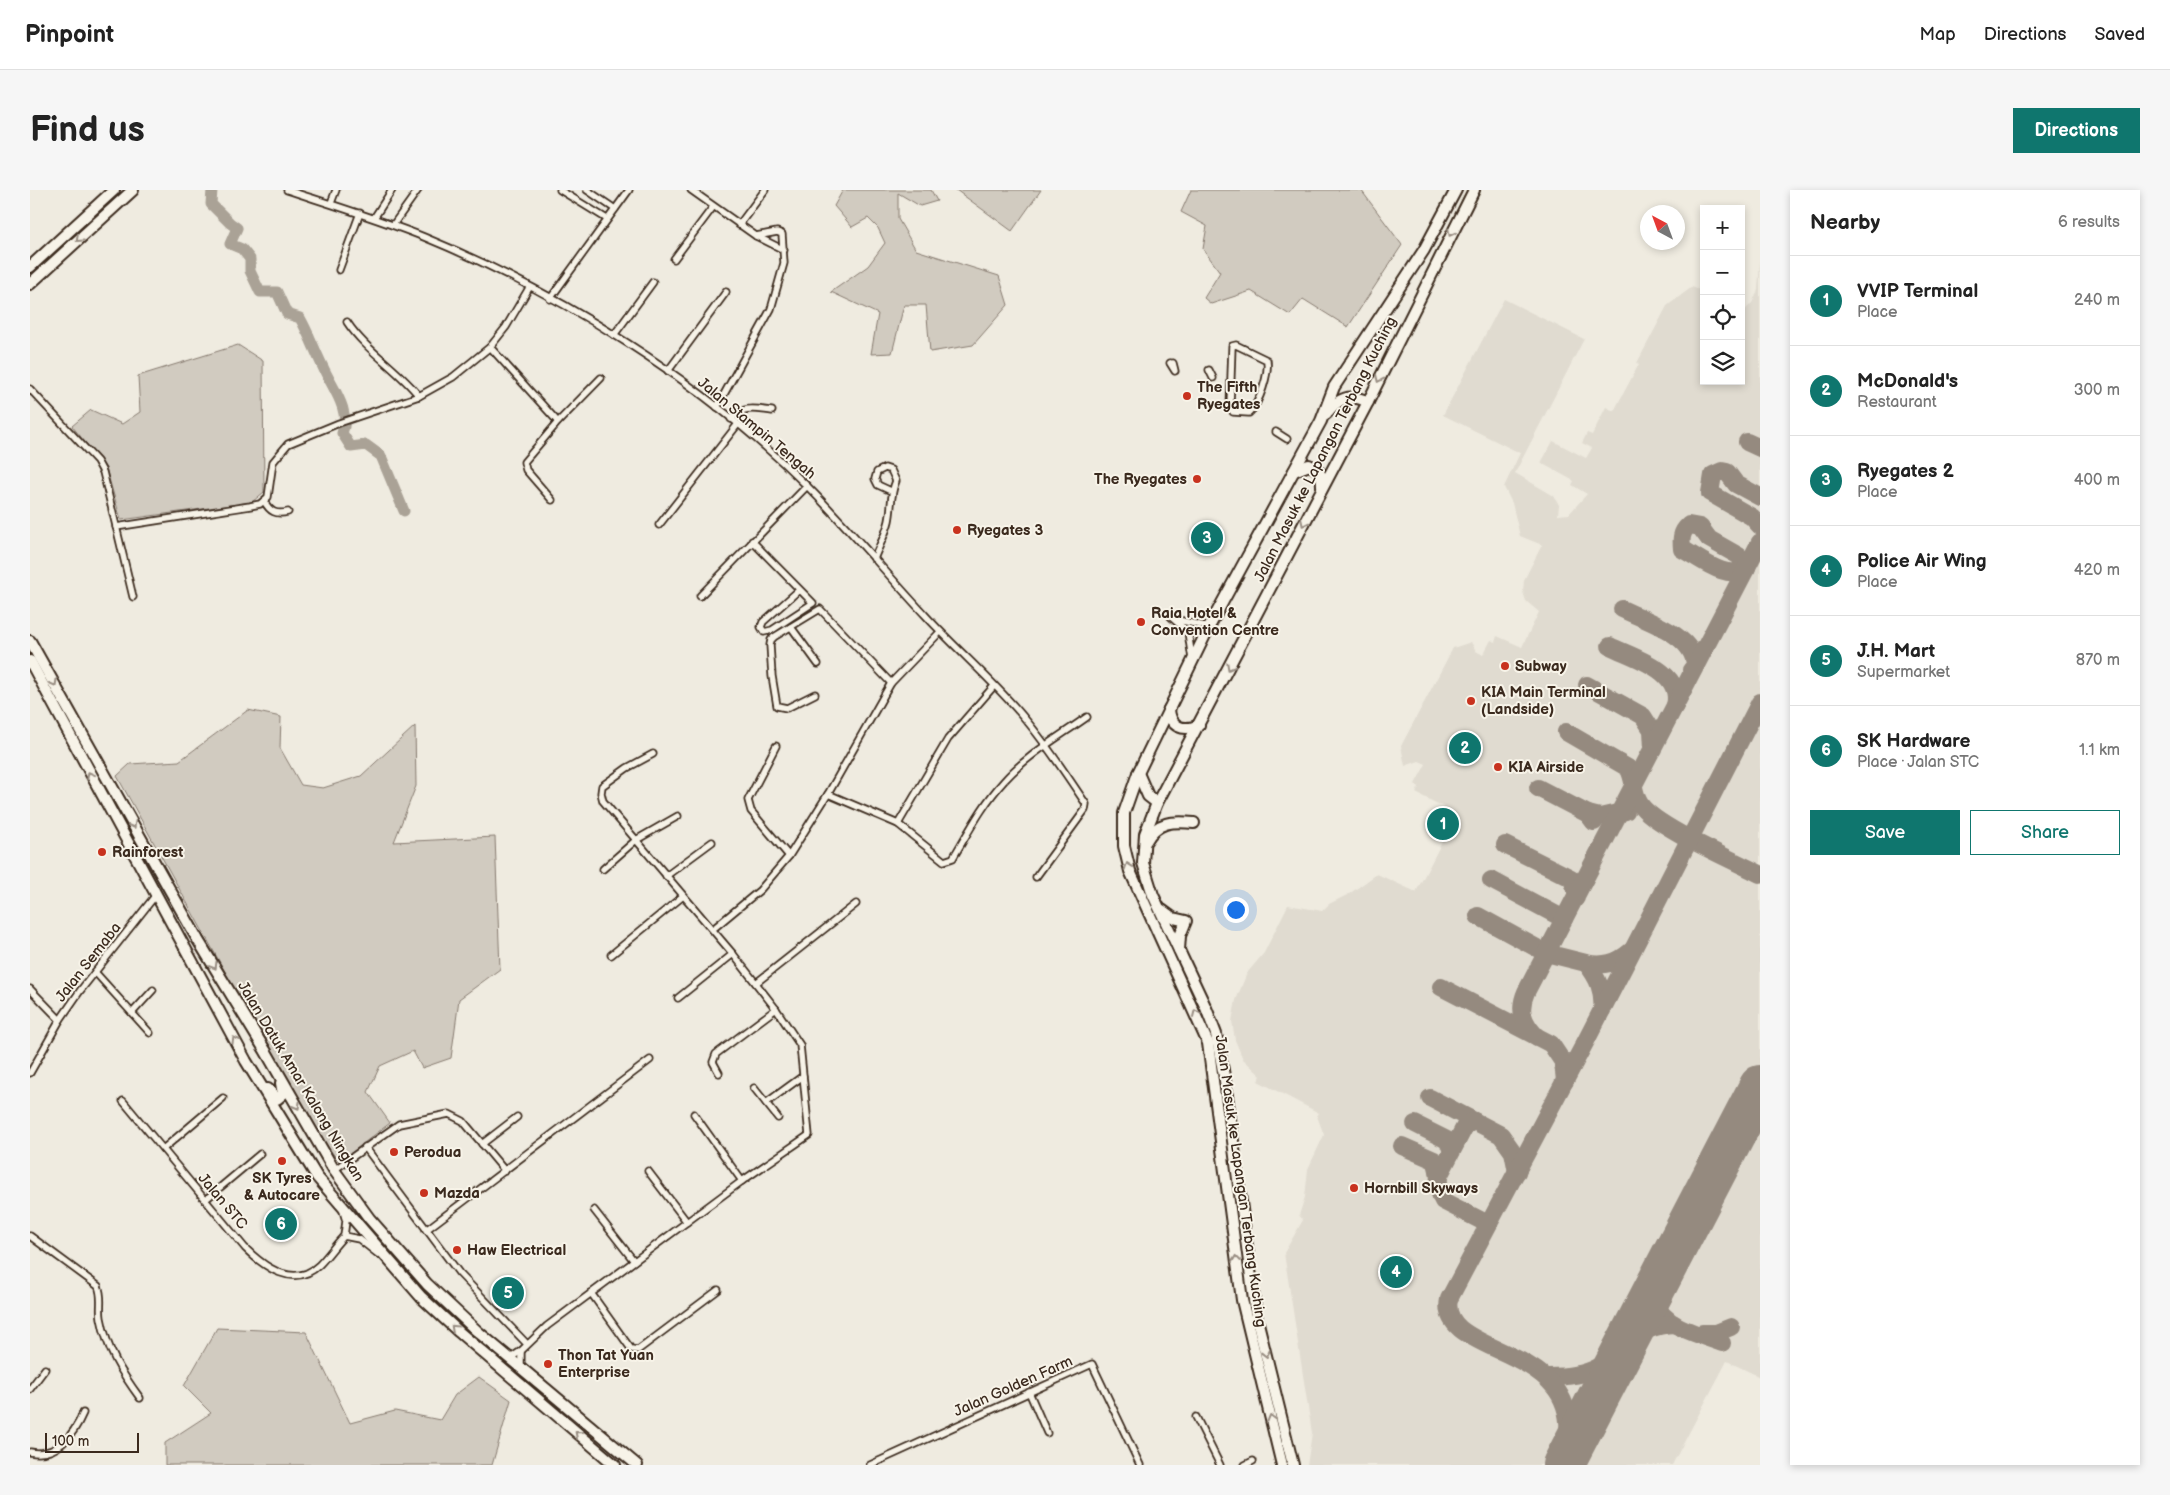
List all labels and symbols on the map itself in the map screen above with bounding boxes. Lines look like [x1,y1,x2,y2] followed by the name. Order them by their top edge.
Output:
[1640,205,1685,250] north arrow
[1447,228,1457,237] one-way arrow
[75,234,84,243] one-way arrow
[1250,314,1401,585] street label: Jalan Masuk ke Lapangan Terbang Kuching
[694,373,820,483] street label: Jalan Stampin Tengah
[1375,373,1385,382] one-way arrow
[1197,378,1260,414] place label: The Fifth Ryegates
[1181,390,1193,402] marker: The Fifth Ryegates
[1094,470,1187,489] place label: The Ryegates
[1191,473,1203,485] marker: The Ryegates
[1300,518,1310,527] one-way arrow
[1191,519,1223,557] pin: 3
[967,521,1044,540] place label: Ryegates 3
[951,524,963,536] marker: Ryegates 3
[1151,604,1279,640] place label: Raia Hotel & Convention Centre
[1135,616,1147,628] marker: Raia Hotel & Convention Centre
[1515,657,1567,676] place label: Subway
[1499,660,1511,672] marker: Subway
[1226,662,1236,671] one-way arrow
[47,678,57,687] one-way arrow
[1481,683,1606,719] place label: KIA Main Terminal (Landside)
[1465,695,1477,707] marker: KIA Main Terminal (Landside)
[1449,729,1481,767] pin: 2
[1508,758,1584,777] place label: KIA Airside
[1492,761,1504,773] marker: KIA Airside
[86,771,96,780] one-way arrow
[1427,805,1459,843] pin: 1
[127,820,137,829] one-way arrow
[112,843,183,862] place label: Rainforest
[96,846,108,858] marker: Rainforest
[1124,862,1134,870] one-way arrow
[1223,897,1249,923] your location
[51,919,125,1006] street label: Jalan Semaba
[207,961,217,970] one-way arrow
[233,978,368,1185] street label: Jalan Datuk Amar Kalong Ningkan
[1192,1009,1203,1018] one-way arrow
[1211,1034,1270,1328] street label: Jalan Masuk ke Lapangan Terbang Kuching
[231,1037,241,1046] one-way arrow
[291,1100,301,1109] one-way arrow
[404,1143,461,1162] place label: Perodua
[388,1146,400,1158] marker: Perodua
[276,1155,288,1167] marker: SK Tyres & Autocare
[194,1169,252,1234] street label: Jalan STC
[244,1169,320,1205] place label: SK Tyres & Autocare
[1364,1179,1478,1198] place label: Hornbill Skyways
[1348,1182,1360,1194] marker: Hornbill Skyways
[434,1184,480,1203] place label: Mazda
[418,1187,430,1199] marker: Mazda
[265,1205,297,1243] pin: 6
[467,1241,566,1260] place label: Haw Electrical
[451,1244,463,1256] marker: Haw Electrical
[1380,1253,1412,1291] pin: 4
[1231,1255,1242,1263] one-way arrow
[492,1274,524,1312] pin: 5
[451,1325,460,1334] one-way arrow
[558,1346,654,1382] place label: Thon Tat Yuan Enterprise
[1260,1350,1270,1358] one-way arrow
[951,1352,1076,1421] street label: Jalan Golden Farm
[542,1358,554,1370] marker: Thon Tat Yuan Enterprise
[1266,1414,1276,1422] one-way arrow
[45,1430,139,1453] scale bar
[574,1431,583,1440] one-way arrow

